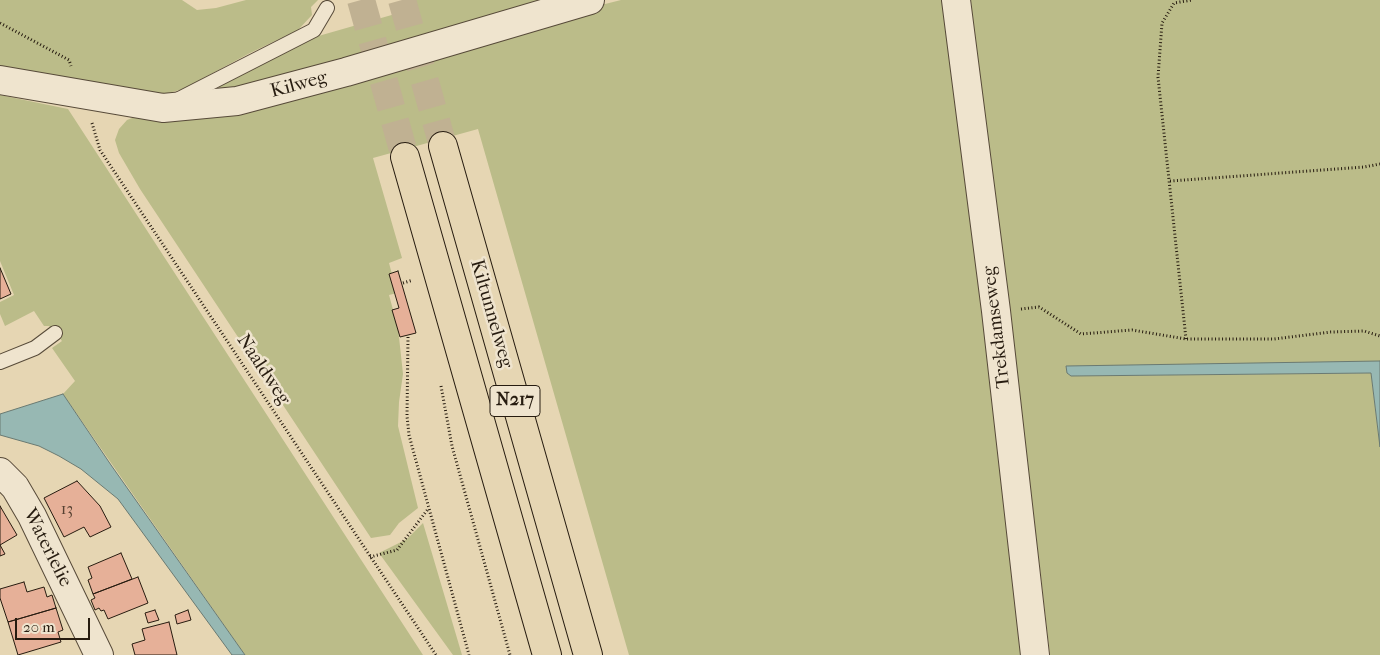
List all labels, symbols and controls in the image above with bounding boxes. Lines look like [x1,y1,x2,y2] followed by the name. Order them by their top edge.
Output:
[268,67,330,103] street label: Kilweg
[465,257,517,371] street label: Kiltunnelweg
[978,265,1016,389] street label: Trekdamseweg
[231,330,295,410] street label: Naaldweg
[490,386,540,416] road number: N217
[61,500,73,520] house number: 13
[18,505,76,591] street label: Waterlelie
[18,608,92,640] scale bar
[23,618,55,636] text: 20 m

